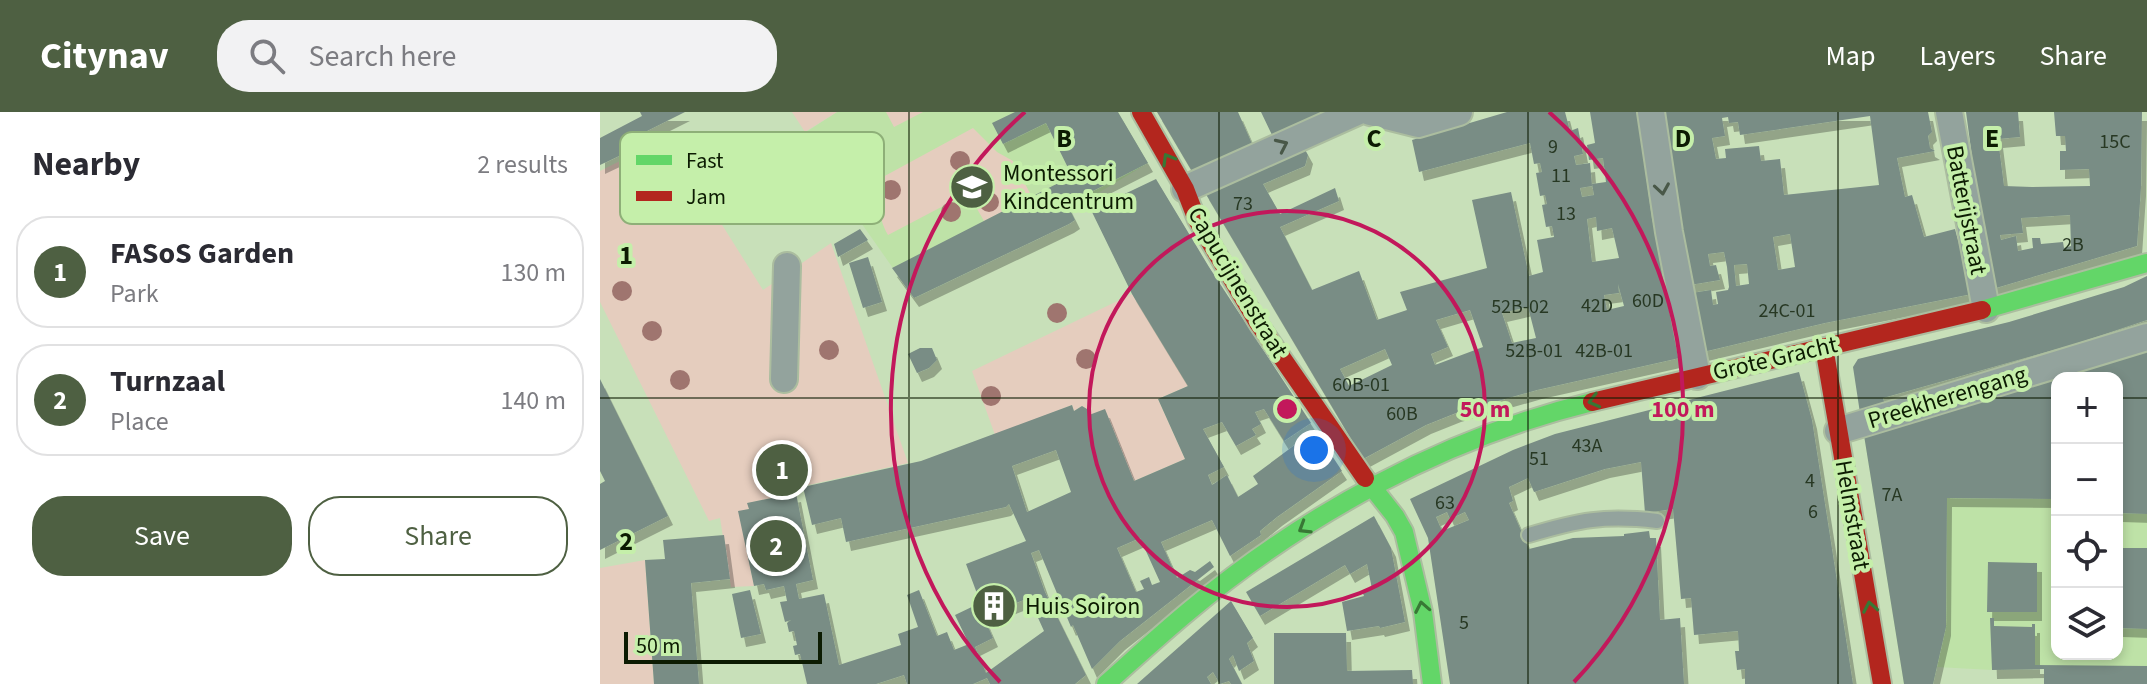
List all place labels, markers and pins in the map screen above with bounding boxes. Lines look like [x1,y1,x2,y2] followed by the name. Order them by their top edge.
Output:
[1003,156,1134,219] place label: Montessori Kindcentrum
[948,163,996,211] school or university icon: Montessori Kindcentrum
[1273,395,1301,423] centre of rings
[756,440,808,500] pin: 1
[750,516,802,576] pin: 2
[970,582,1018,630] building icon: Huis Soiron
[1025,589,1140,624] place label: Huis Soiron

